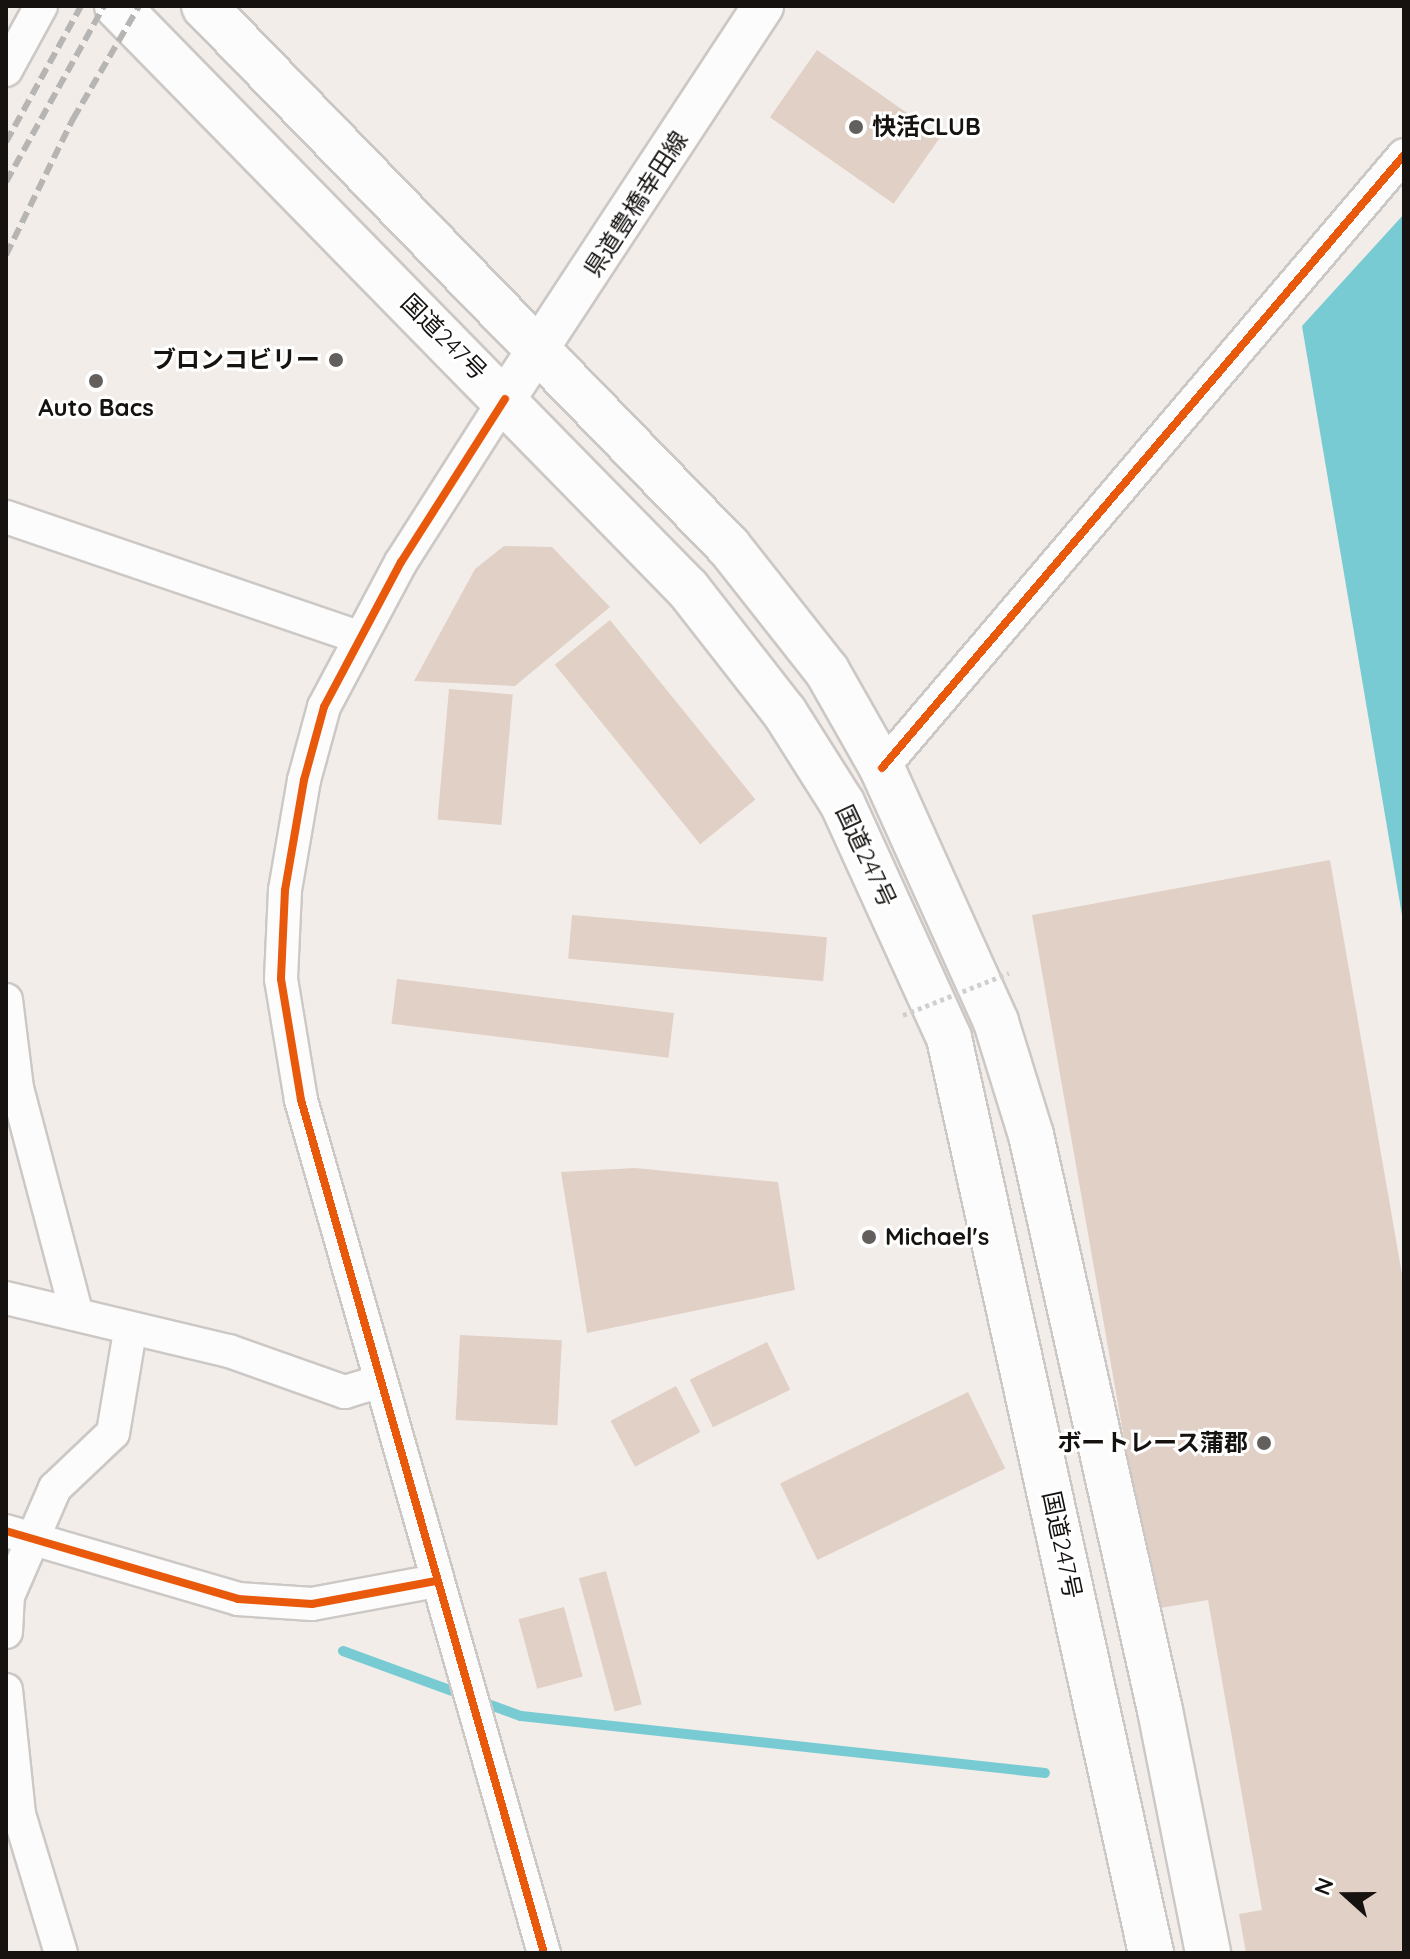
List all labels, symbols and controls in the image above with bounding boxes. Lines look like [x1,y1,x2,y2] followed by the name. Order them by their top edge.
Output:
[872,113,981,141] place label: 快活CLUB
[847,118,865,136] marker: 快活CLUB
[578,126,694,282] street label: 県道豊橋幸田線
[395,288,493,386] street label: 国道247号
[152,346,320,374] place label: ブロンコビリー
[327,351,345,369] marker: ブロンコビリー
[87,372,105,390] marker: Auto Bacs
[38,394,154,422] place label: Auto Bacs
[830,800,902,912] street label: 国道247号
[885,1223,989,1251] place label: Michael's
[860,1228,878,1246] marker: Michael's
[1056,1429,1248,1457] place label: ボートレース蒲郡
[1255,1434,1273,1452] marker: ボートレース蒲郡
[1037,1489,1087,1601] street label: 国道247号
[1306,1855,1386,1935] north arrow
[1308,1874,1340,1899] text: N

